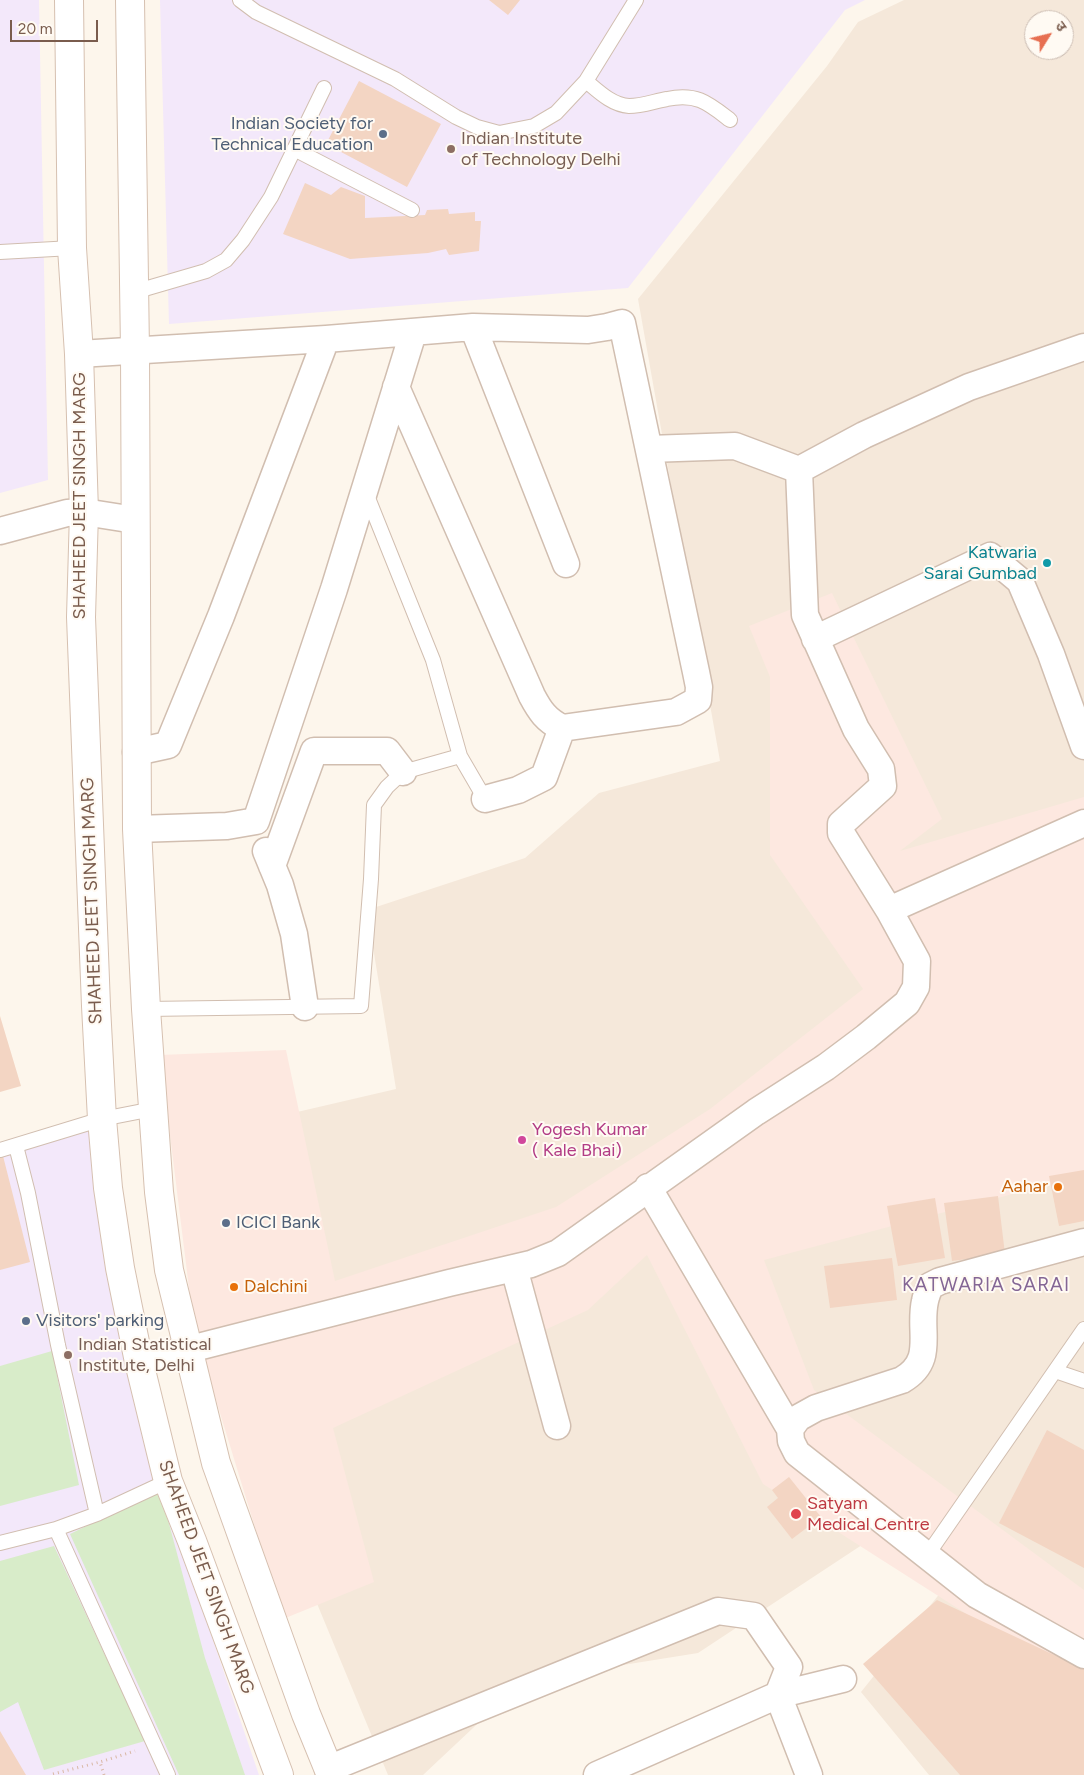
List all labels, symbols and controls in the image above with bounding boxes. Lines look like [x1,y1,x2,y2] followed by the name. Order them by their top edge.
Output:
[12,10,100,42] scale bar
[1024,10,1074,60] north arrow
[1051,18,1070,35] text: उ
[18,20,52,38] text: 20 m
[211,113,373,156] place label: Indian Society for Technical Education
[377,128,389,140] marker: Indian Society for Technical Education
[461,128,621,170] place label: Indian Institute of Technology Delhi
[445,143,457,155] marker: Indian Institute of Technology Delhi
[69,372,91,620] street label: SHAHEED JEET SINGH MARG
[924,542,1037,584] place label: Katwaria Sarai Gumbad
[1041,557,1053,569] marker: Katwaria Sarai Gumbad
[77,777,107,1025] street label: SHAHEED JEET SINGH MARG
[532,1119,647,1162] place label: Yogesh Kumar ( Kale Bhai)
[516,1134,528,1146] marker: Yogesh Kumar ( Kale Bhai)
[1001,1176,1048,1198] place label: Aahar
[1052,1181,1064,1193] marker: Aahar
[236,1212,320,1234] place label: ICICI Bank
[220,1217,232,1229] marker: ICICI Bank
[900,1274,1072,1296] district label: KATWARIA SARAI
[244,1276,308,1298] place label: Dalchini
[228,1281,240,1293] marker: Dalchini
[36,1310,164,1332] place label: Visitors' parking
[20,1315,32,1327] marker: Visitors' parking
[78,1334,212,1376] place label: Indian Statistical Institute, Delhi
[62,1349,74,1361] marker: Indian Statistical Institute, Delhi
[154,1457,258,1697] street label: SHAHEED JEET SINGH MARG
[807,1493,930,1536] place label: Satyam Medical Centre
[789,1507,803,1521] marker: Satyam Medical Centre

